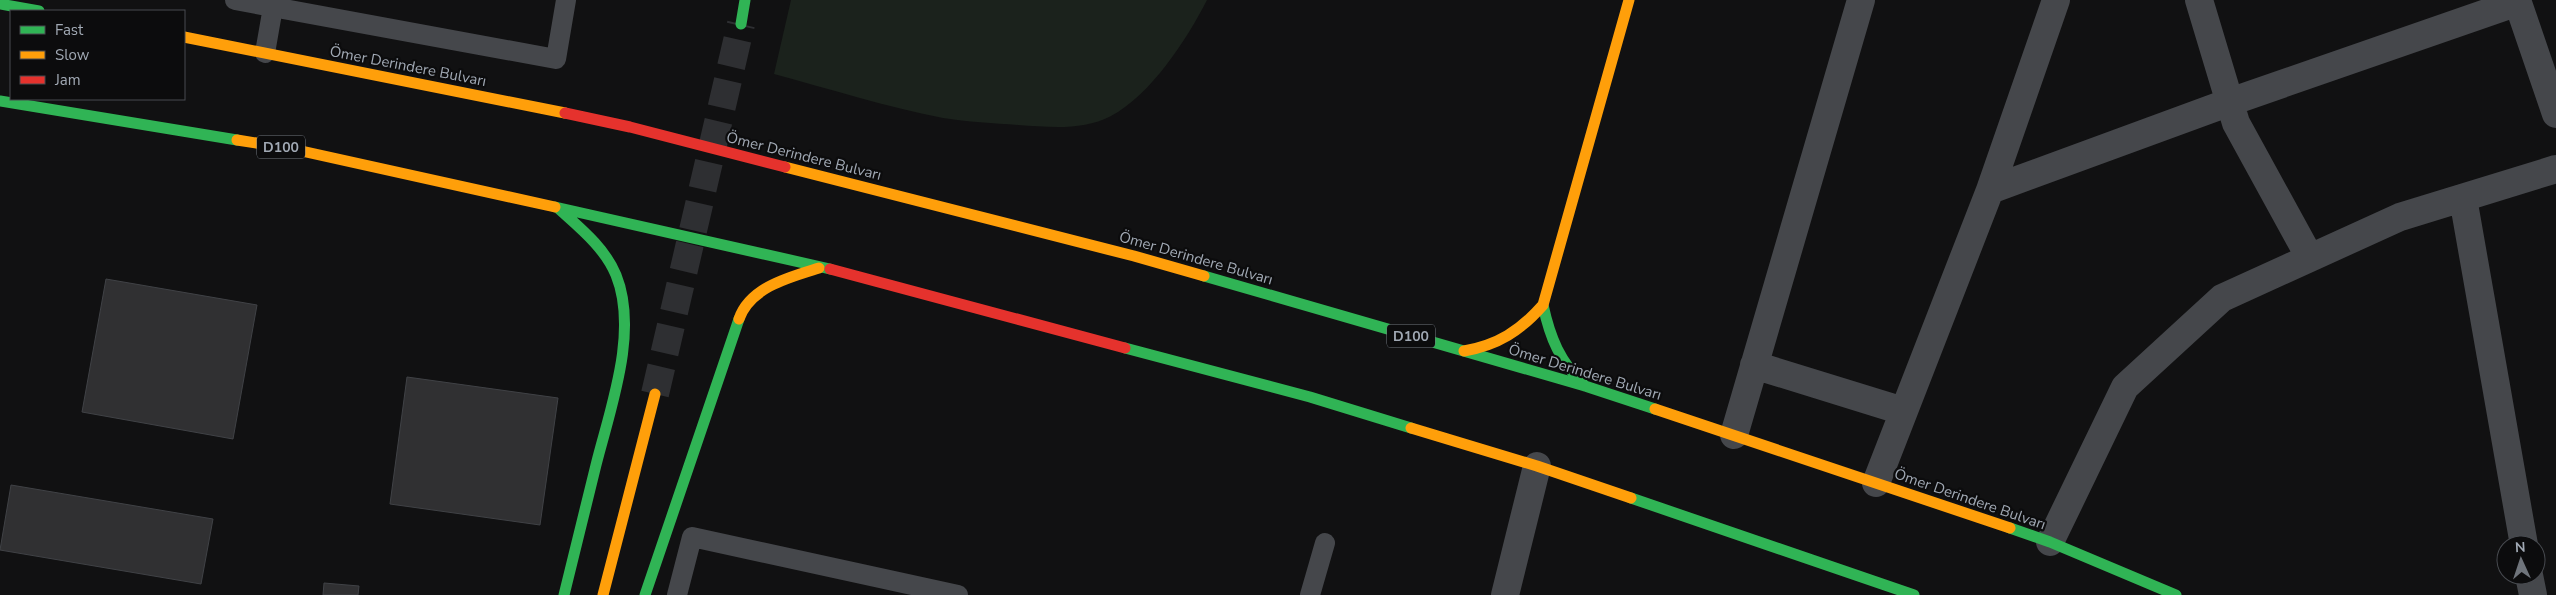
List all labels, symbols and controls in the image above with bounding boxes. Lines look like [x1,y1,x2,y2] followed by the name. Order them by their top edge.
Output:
[10,10,185,100] legend
[55,20,84,40] text: Fast
[328,41,488,91] street label: Ömer Derindere Bulvarı
[55,45,90,65] text: Slow
[54,70,81,90] text: Jam
[724,127,884,185] street label: Ömer Derindere Bulvarı
[257,136,305,158] road number: D100
[1117,226,1275,290] street label: Ömer Derindere Bulvarı
[1387,324,1435,348] road number: D100
[1506,339,1664,405] street label: Ömer Derindere Bulvarı
[1892,464,2048,534] street label: Ömer Derindere Bulvarı
[2496,535,2546,585] north arrow
[2515,538,2526,557] text: N

